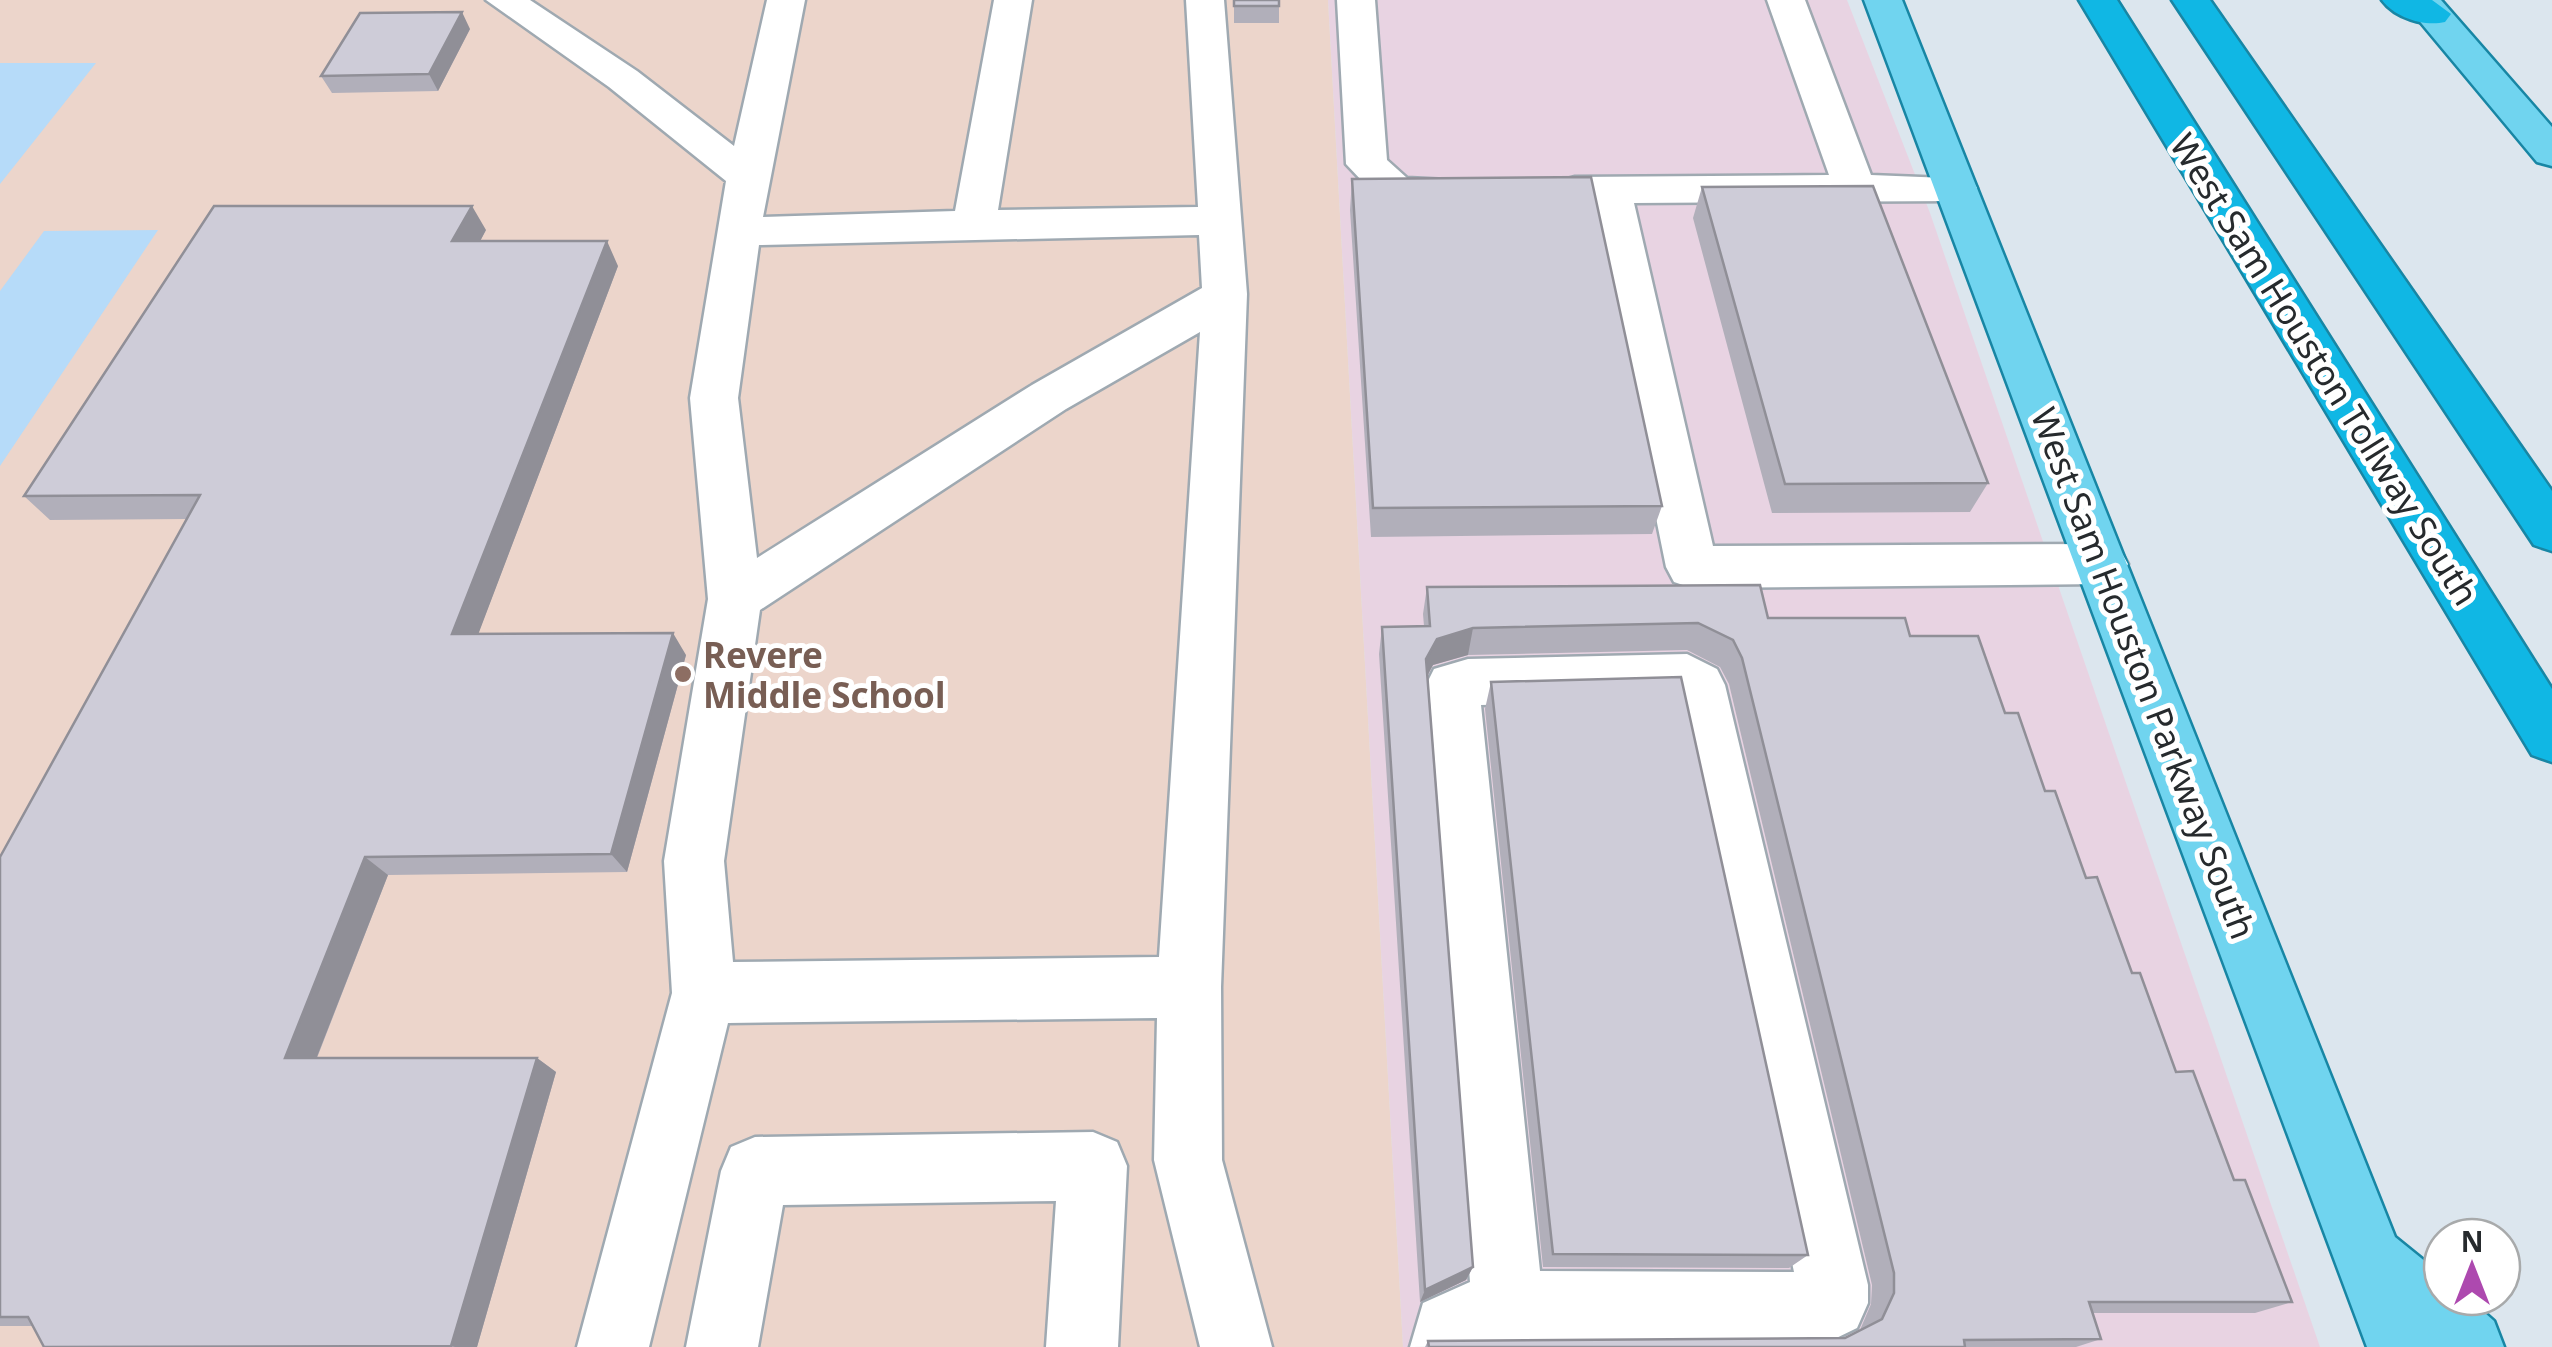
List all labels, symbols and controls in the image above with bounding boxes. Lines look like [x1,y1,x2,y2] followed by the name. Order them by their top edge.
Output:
[2160,124,2490,614] street label: West Sam Houston Tollway South
[2021,401,2267,945] street label: West Sam Houston Parkway South
[703,631,945,718] place label: Revere Middle School
[672,663,694,685] marker: Revere Middle School
[2422,1217,2522,1317] north arrow
[2461,1222,2483,1260] text: N

